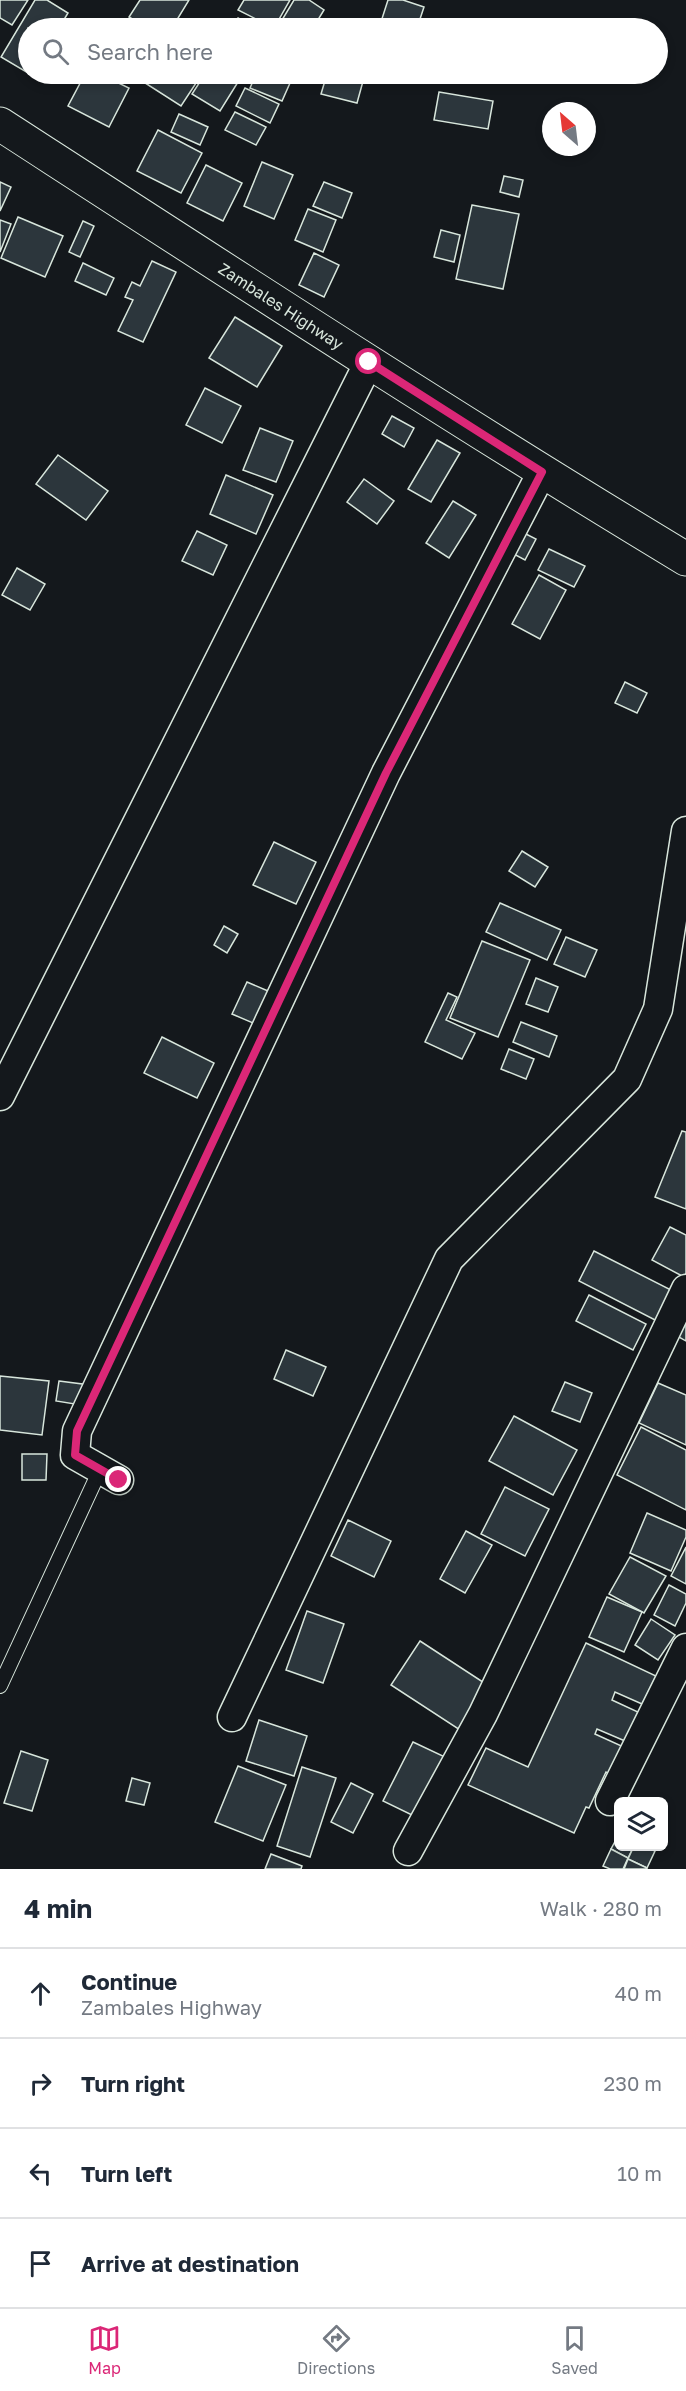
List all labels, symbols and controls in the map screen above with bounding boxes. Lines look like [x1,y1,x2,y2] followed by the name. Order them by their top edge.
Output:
[18,18,668,84] search box
[39,35,72,68] icon: search
[87,38,213,65] text: Search here
[542,102,596,156] north arrow
[215,258,347,354] street label: Zambales Highway
[355,348,381,374] route start
[105,1466,131,1492] route end
[614,1797,668,1851] map controls
[614,1797,668,1851] button: layers
[24,1893,92,1924] text: 4 min
[540,1896,662,1920] text: Walk · 280 m
[81,1968,177,1995] text: Continue
[24,1977,57,2010] icon: ahead
[615,1981,662,2005] text: 40 m
[81,1995,262,2019] text: Zambales Highway
[24,2067,57,2100] icon: right
[81,2070,185,2097] text: Turn right
[604,2071,662,2095] text: 230 m
[24,2157,57,2190] icon: left
[81,2160,172,2187] text: Turn left
[617,2161,662,2185] text: 10 m
[24,2247,57,2280] icon: arrive
[81,2250,299,2277] text: Arrive at destination
[88,2322,121,2378] tab: Map
[297,2322,375,2378] tab: Directions
[551,2322,598,2378] tab: Saved

